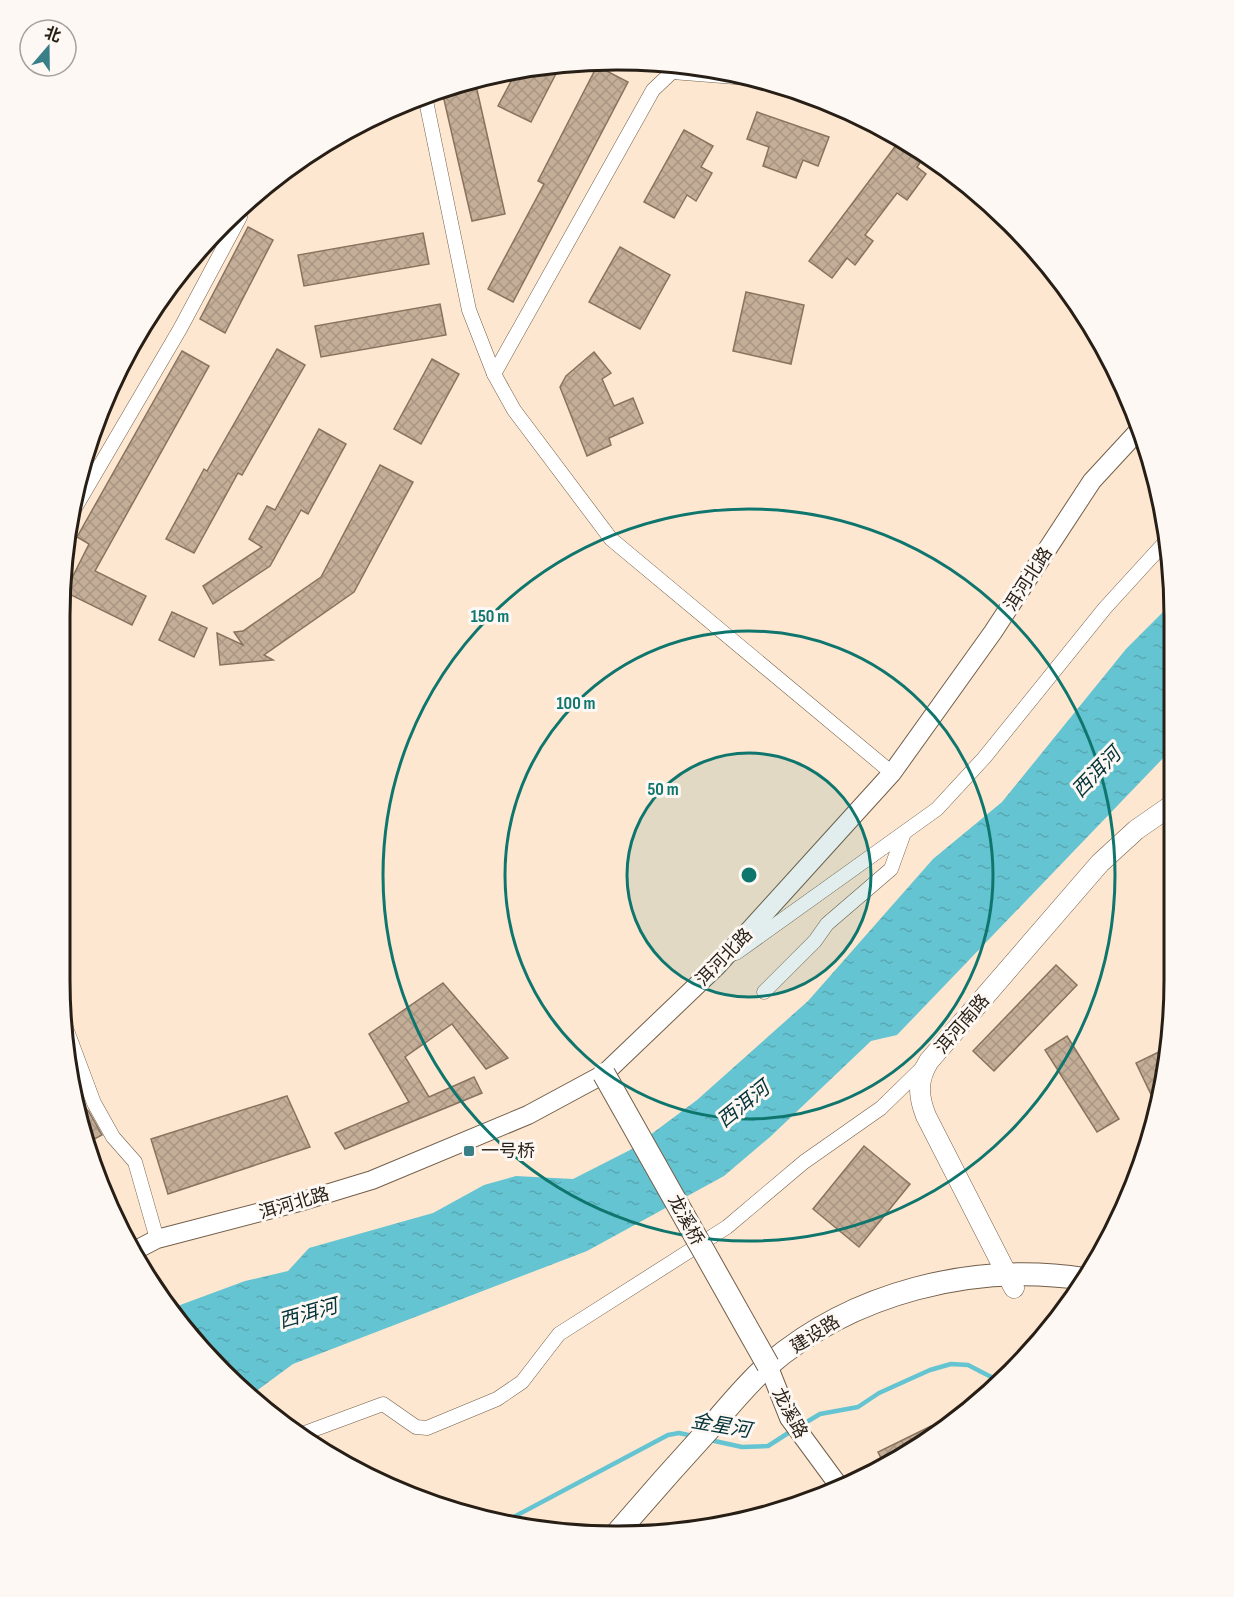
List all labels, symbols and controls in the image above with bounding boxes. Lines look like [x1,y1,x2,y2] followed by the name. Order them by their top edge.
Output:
[18,18,78,78] north arrow
[42,24,63,47] text: 北
[1000,543,1057,615] street label: 洱河北路
[471,606,509,627] text: 150 m
[557,693,596,714] text: 100 m
[1067,740,1129,803] water label: 西洱河
[647,779,679,800] text: 50 m
[739,865,759,885] centre of rings
[692,924,757,991] street label: 洱河北路
[931,990,994,1058] street label: 洱河南路
[713,1074,778,1133] water label: 西洱河
[481,1141,535,1162] place label: 一号桥
[462,1144,476,1158] marker: 一号桥
[257,1183,332,1223] street label: 洱河北路
[663,1192,708,1249] street label: 龙溪桥
[276,1293,344,1334] water label: 西洱河
[787,1311,844,1358] street label: 建设路
[768,1384,812,1442] street label: 龙溪路
[689,1409,756,1444] water label: 金星河

